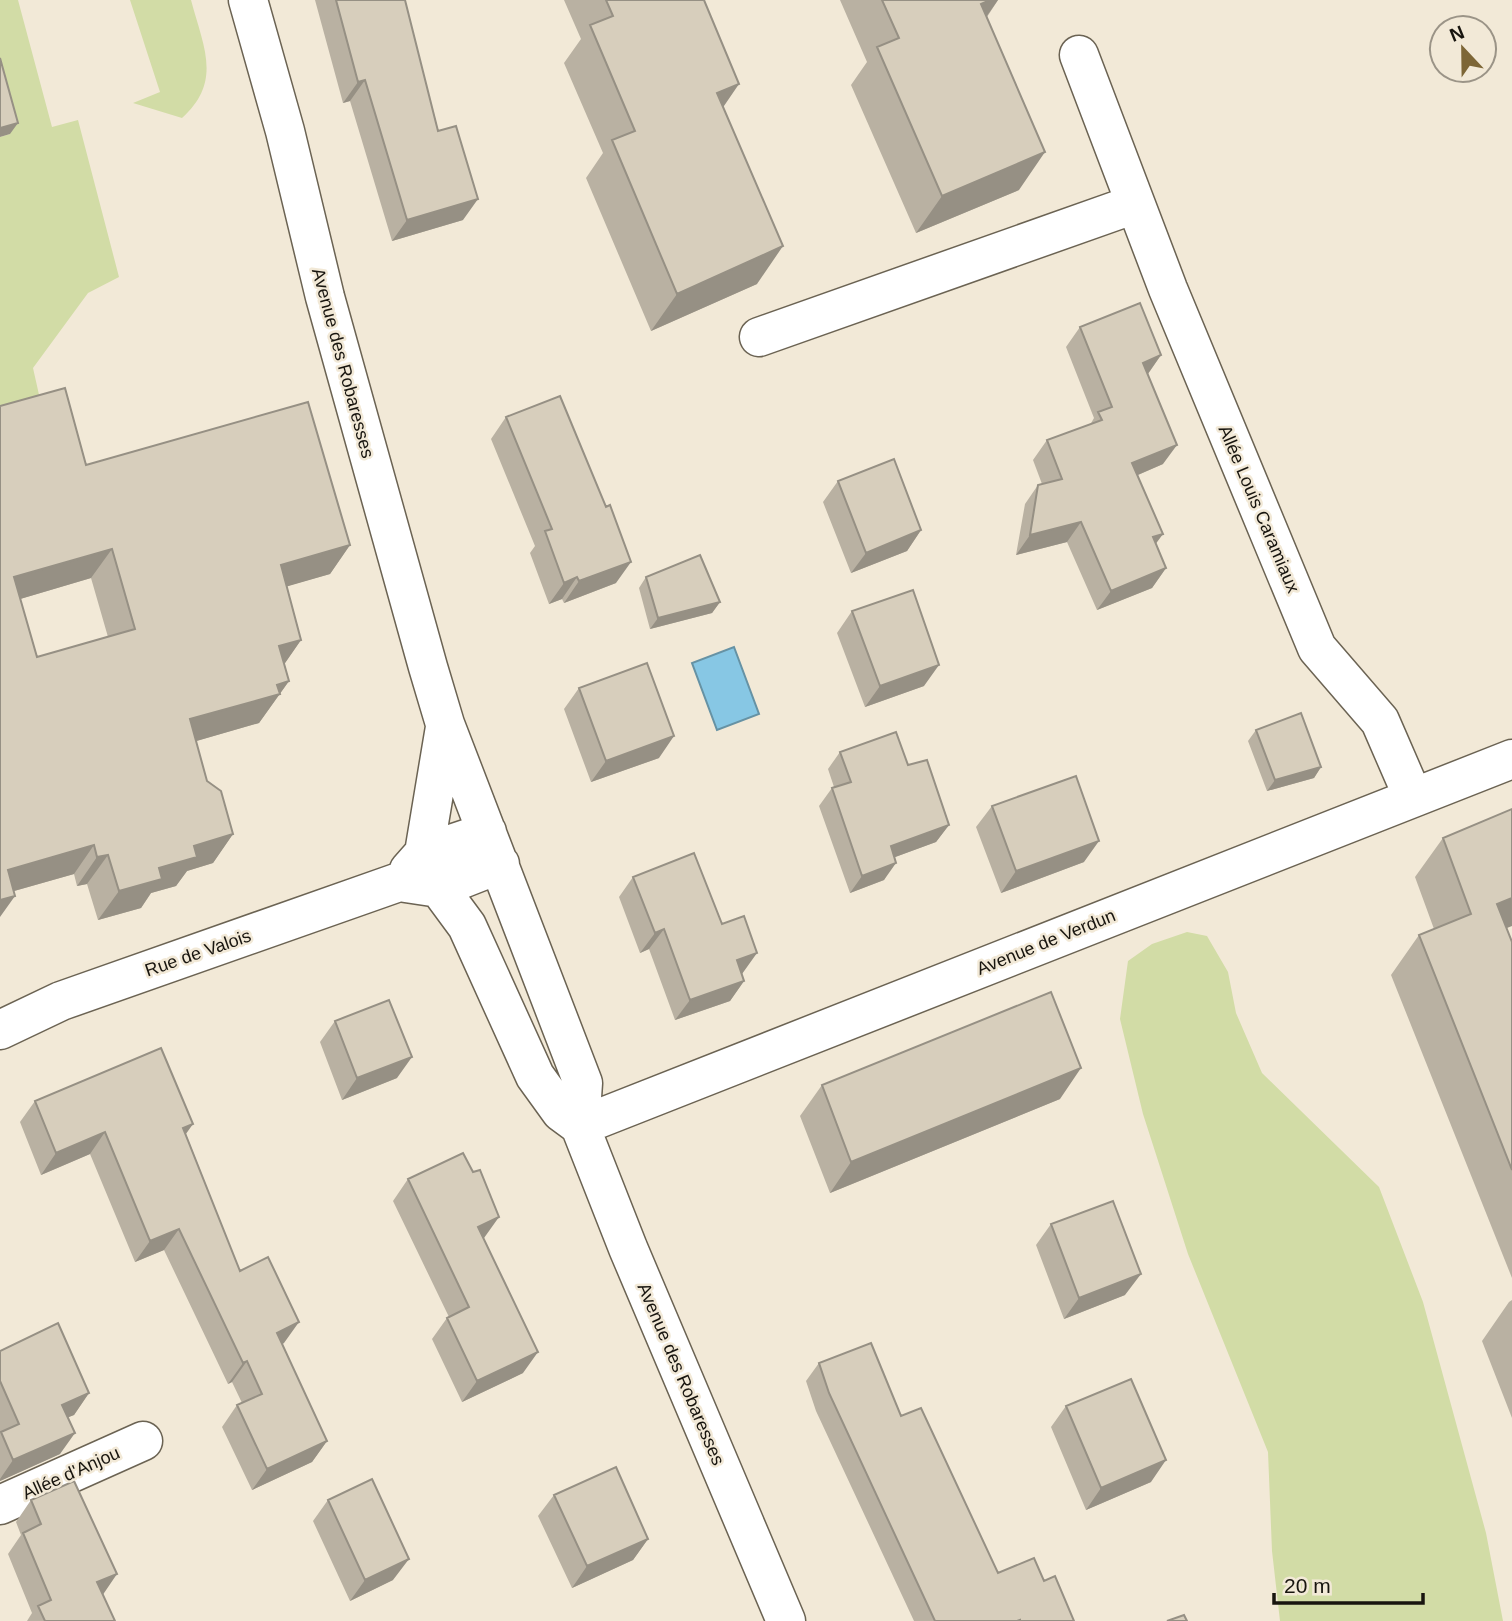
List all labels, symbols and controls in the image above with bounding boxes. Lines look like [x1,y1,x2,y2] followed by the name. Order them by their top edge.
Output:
[1428,14,1498,84] north arrow
[1447,21,1467,46] text: N
[308,266,378,460] street label: Avenue des Robaresses
[1215,422,1303,596] street label: Allée Louis Caramiaux
[974,905,1118,979] street label: Avenue de Verdun
[142,926,254,980] street label: Rue de Valois
[634,1280,728,1468] street label: Avenue des Robaresses
[19,1443,123,1503] street label: Allée d'Anjou
[1274,1562,1423,1606] scale bar
[1284,1574,1331,1597] text: 20 m

